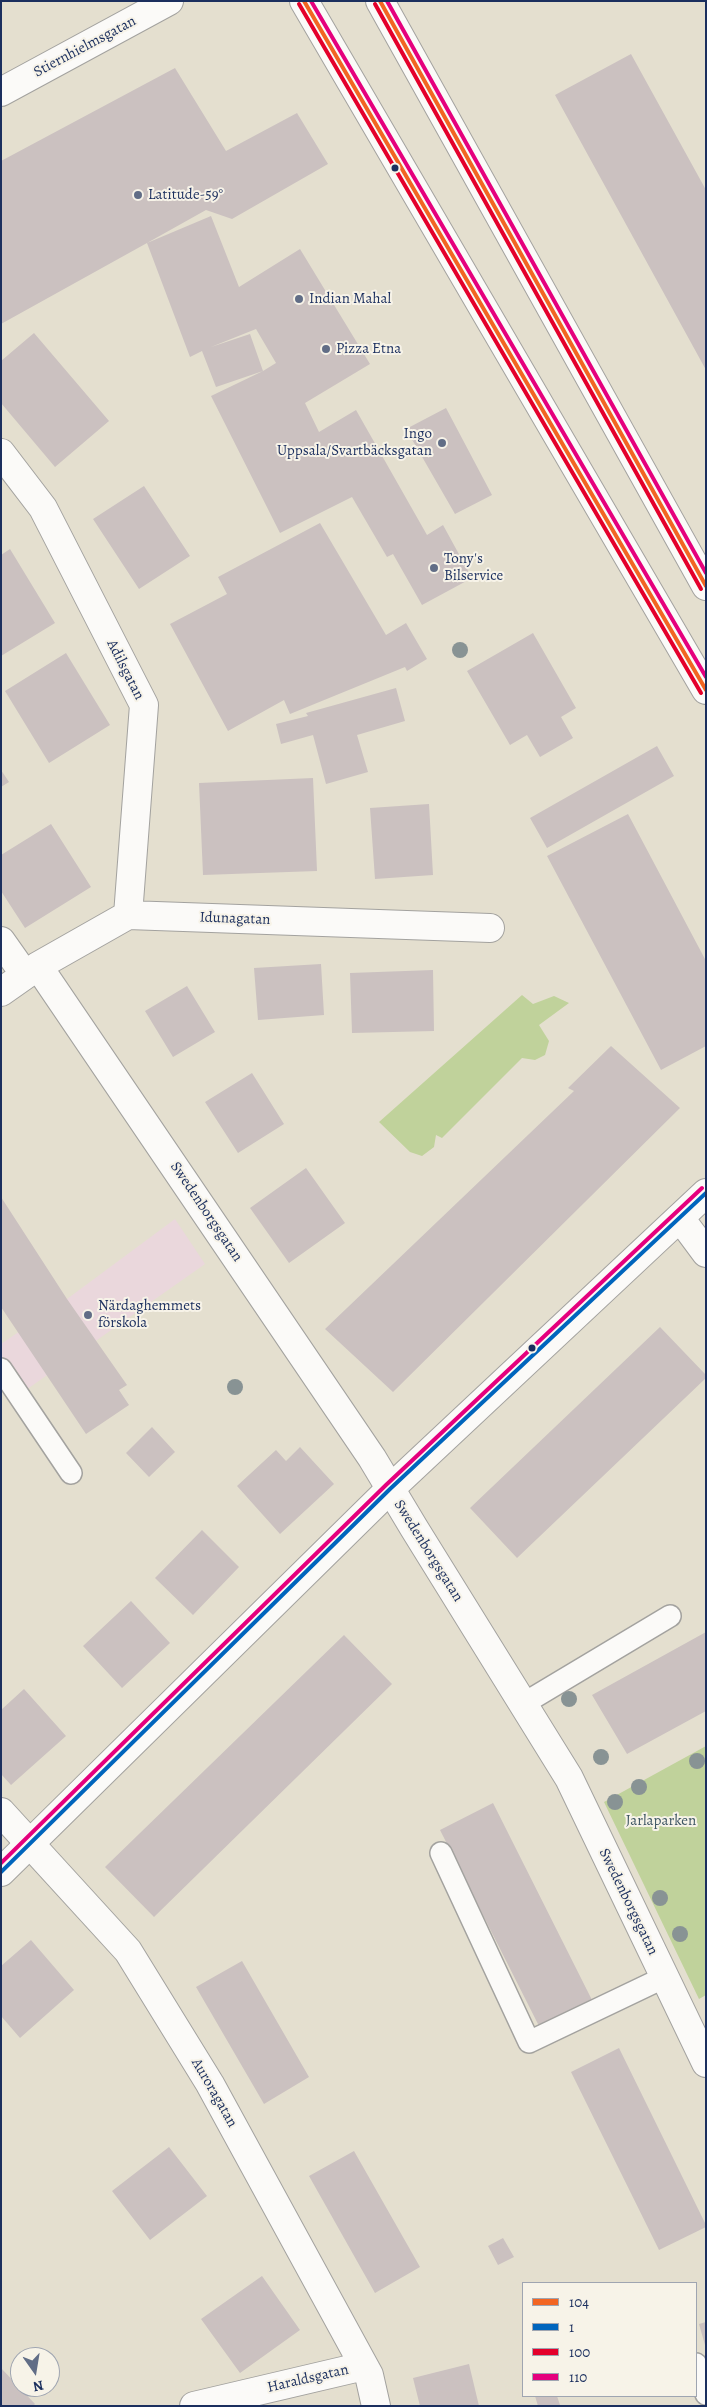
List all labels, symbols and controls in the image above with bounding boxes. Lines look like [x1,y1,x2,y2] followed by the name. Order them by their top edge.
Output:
[31,12,139,82] street label: Stiernhielmsgatan
[390,163,400,173] unlabelled marker
[148,186,223,204] place label: Latitude-59°
[132,189,144,201] marker: Latitude-59°
[309,290,391,308] place label: Indian Mahal
[293,293,305,305] marker: Indian Mahal
[336,340,401,358] place label: Pizza Etna
[320,343,332,355] marker: Pizza Etna
[277,425,432,460] place label: Ingo Uppsala/Svartbäcksgatan
[436,437,448,449] marker: Ingo Uppsala/Svartbäcksgatan
[444,550,503,585] place label: Tony's Bilservice
[428,562,440,574] marker: Tony's Bilservice
[102,637,148,703] street label: Adilsgatan
[199,909,271,929] street label: Idunagatan
[166,1159,246,1265] street label: Swedenborgsgatan
[98,1297,201,1332] place label: Närdaghemmets förskola
[82,1309,94,1321] marker: Närdaghemmets förskola
[527,1343,537,1353] unlabelled marker
[389,1497,467,1605] street label: Swedenborgsgatan
[626,1812,696,1830] park label: Jarlaparken
[594,1846,662,1958] street label: Swedenborgsgatan
[187,2055,241,2131] street label: Auroragatan
[522,2282,697,2397] legend
[569,2292,589,2312] text: 104
[569,2317,574,2337] text: 1
[569,2342,590,2362] text: 100
[10,2347,60,2397] north arrow
[266,2361,350,2397] street label: Haraldsgatan
[569,2367,587,2387] text: 110
[31,2376,45,2397] text: N

